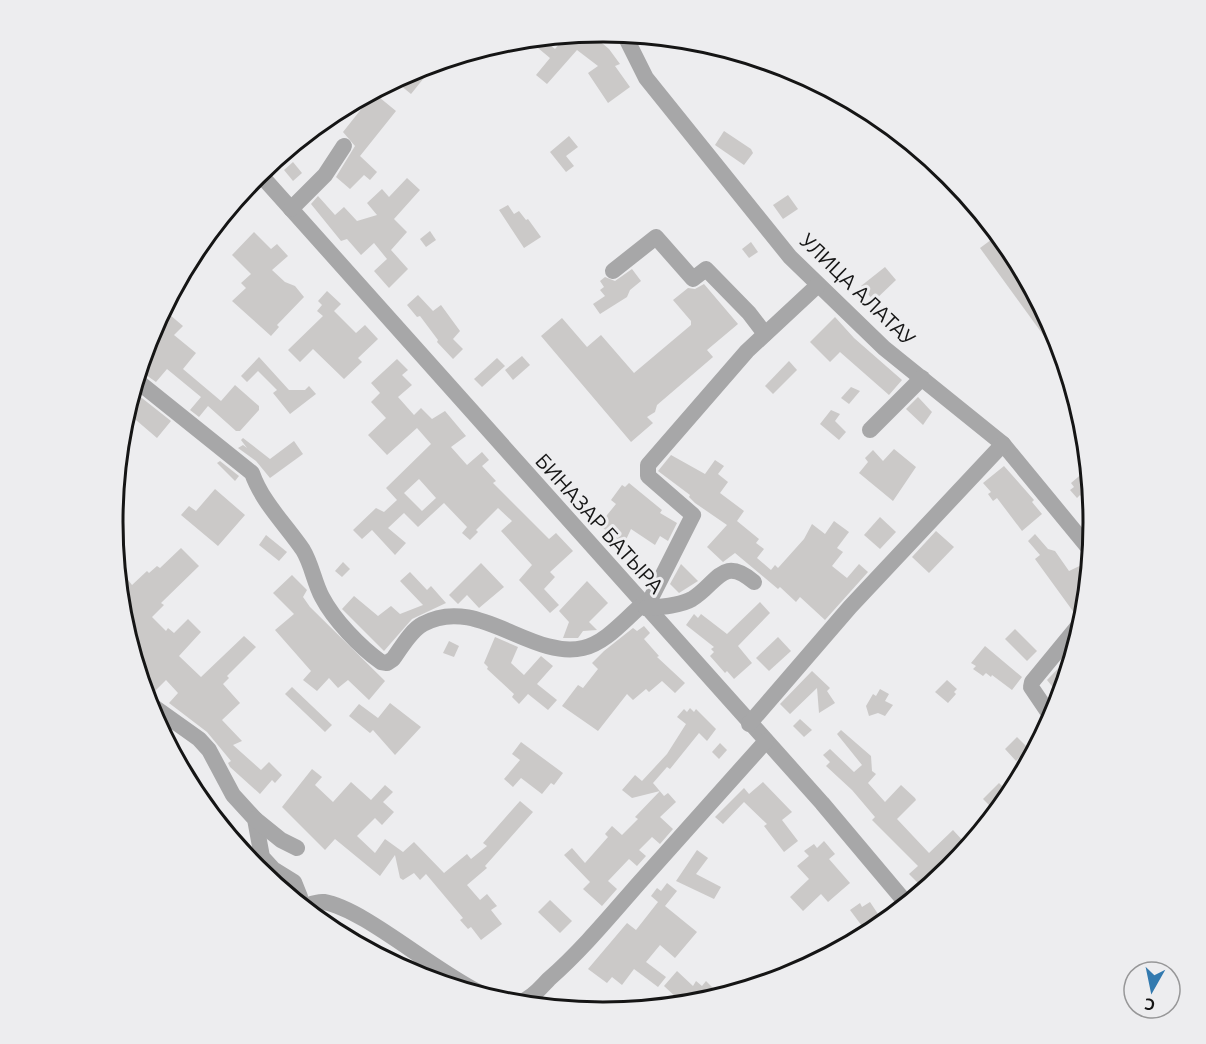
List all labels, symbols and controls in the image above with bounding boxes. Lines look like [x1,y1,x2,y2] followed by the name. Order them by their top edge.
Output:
[796,228,921,350] street label: УЛИЦА АЛАТАУ
[531,448,669,598] street label: БИНАЗАР БАТЫРА
[1122,960,1182,1020] north arrow
[1143,995,1156,1015] text: С

